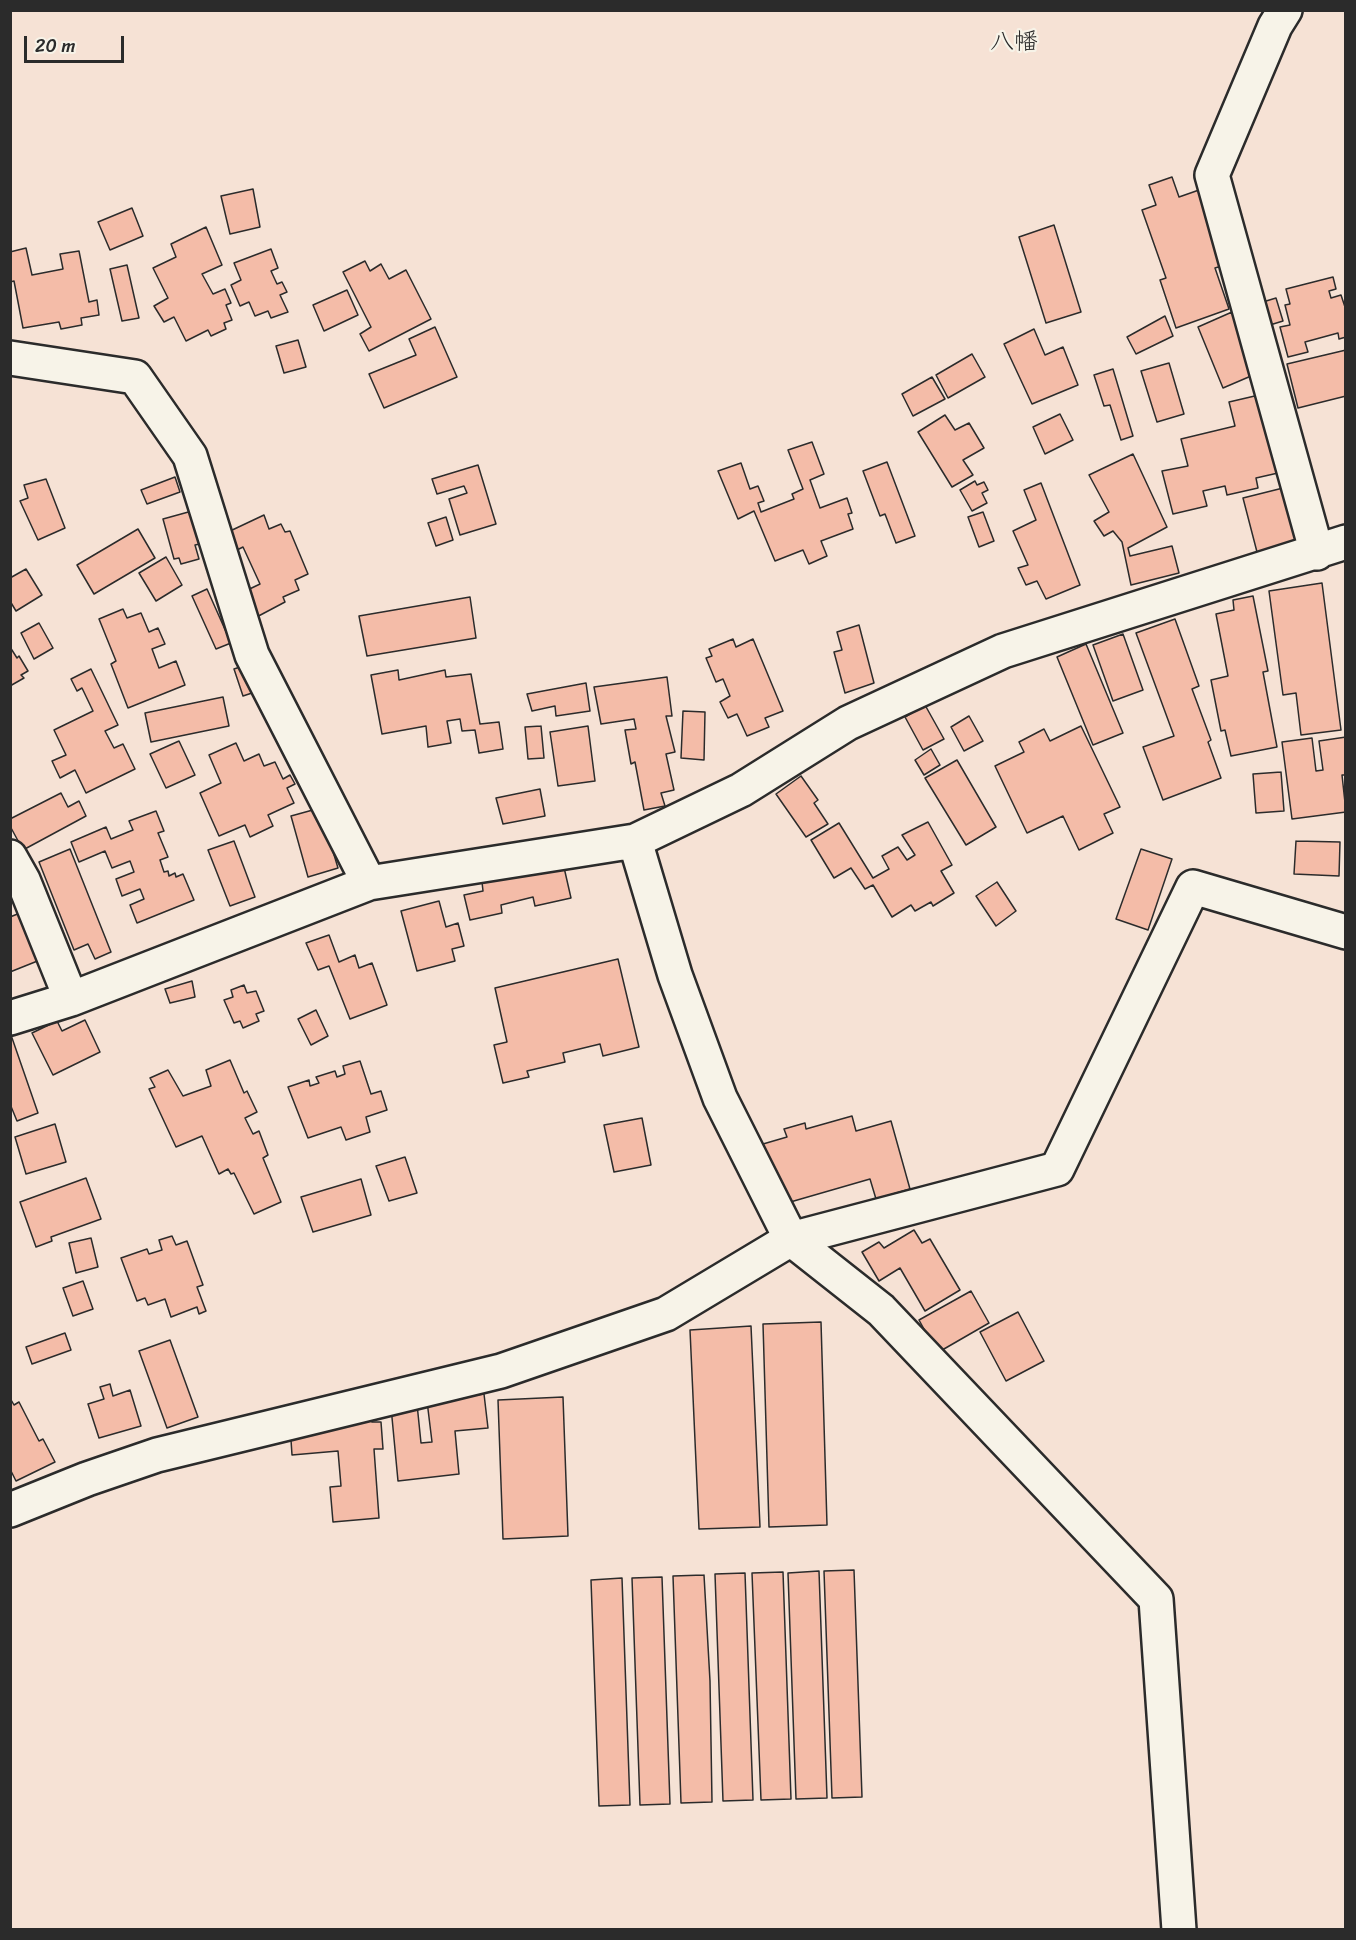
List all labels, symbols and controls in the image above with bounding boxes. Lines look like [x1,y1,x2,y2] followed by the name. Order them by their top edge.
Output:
[27,24,128,62] scale bar
[990,29,1038,57] district label: 八幡
[35,30,75,62] text: 20 m

